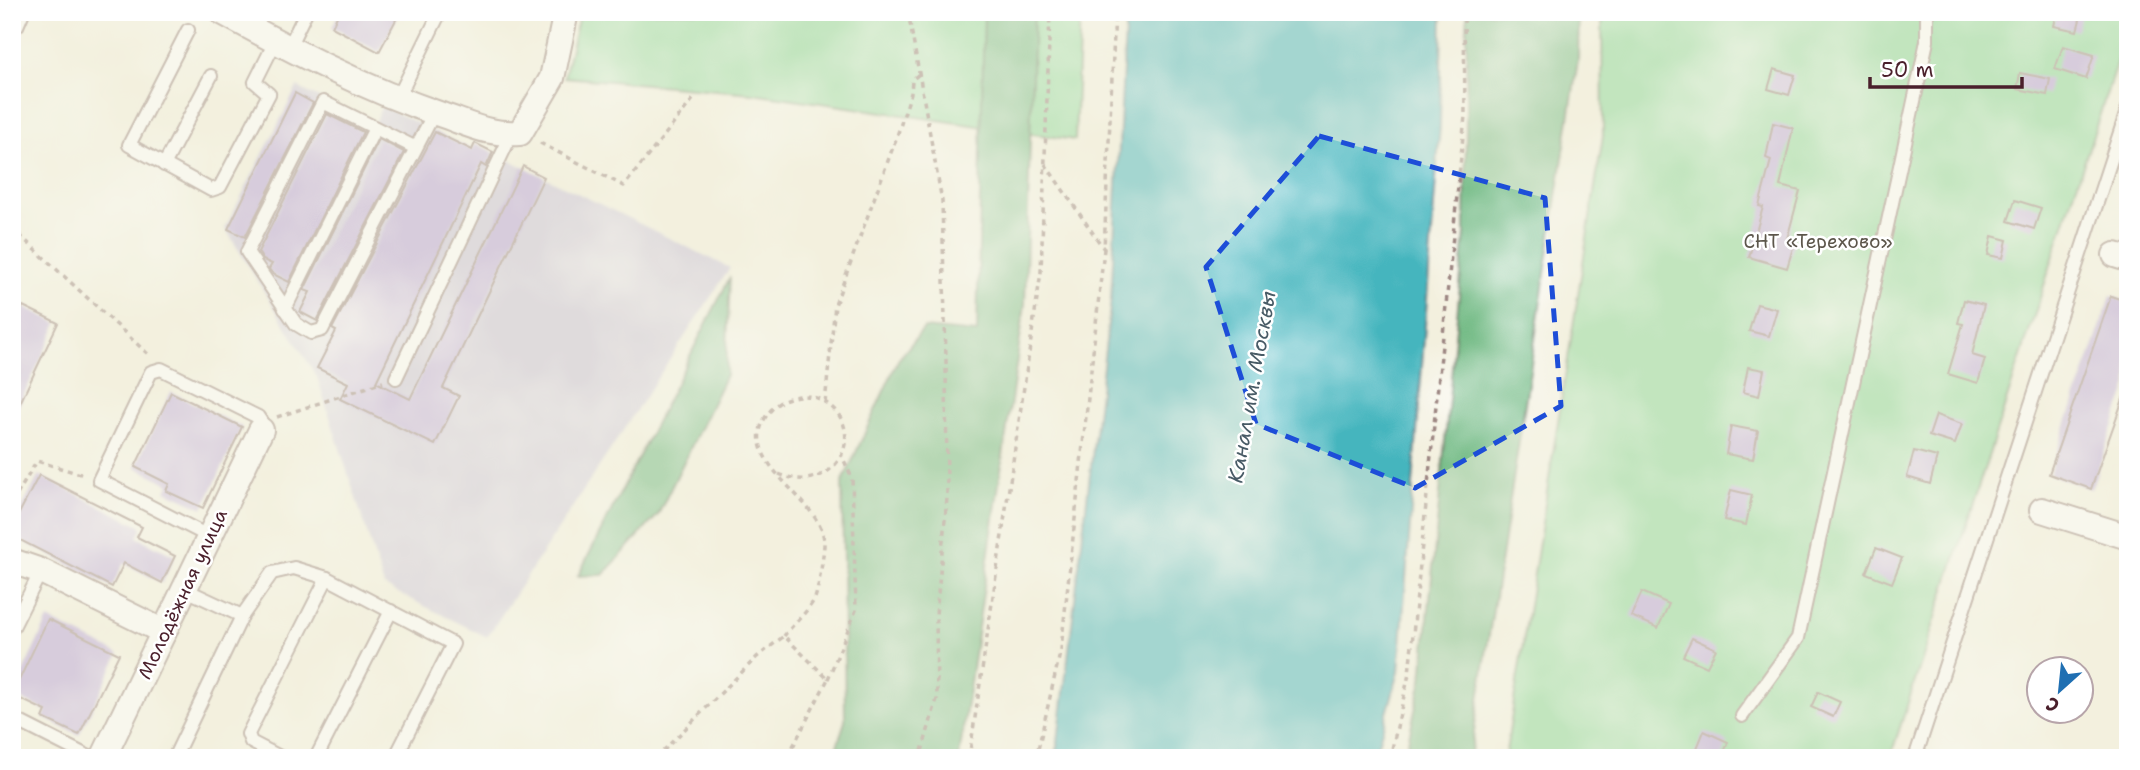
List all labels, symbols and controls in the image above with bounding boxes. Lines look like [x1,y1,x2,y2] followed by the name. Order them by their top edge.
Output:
[1870,46,2023,90] scale bar
[1881,56,1934,84] text: 50 m
[1744,229,1892,254] park label: СНТ «Терехово»
[1221,289,1283,485] water label: Канал им. Москвы
[132,505,233,683] street label: Молодёжная улица
[2024,654,2094,724] north arrow
[2042,691,2063,718] text: С

